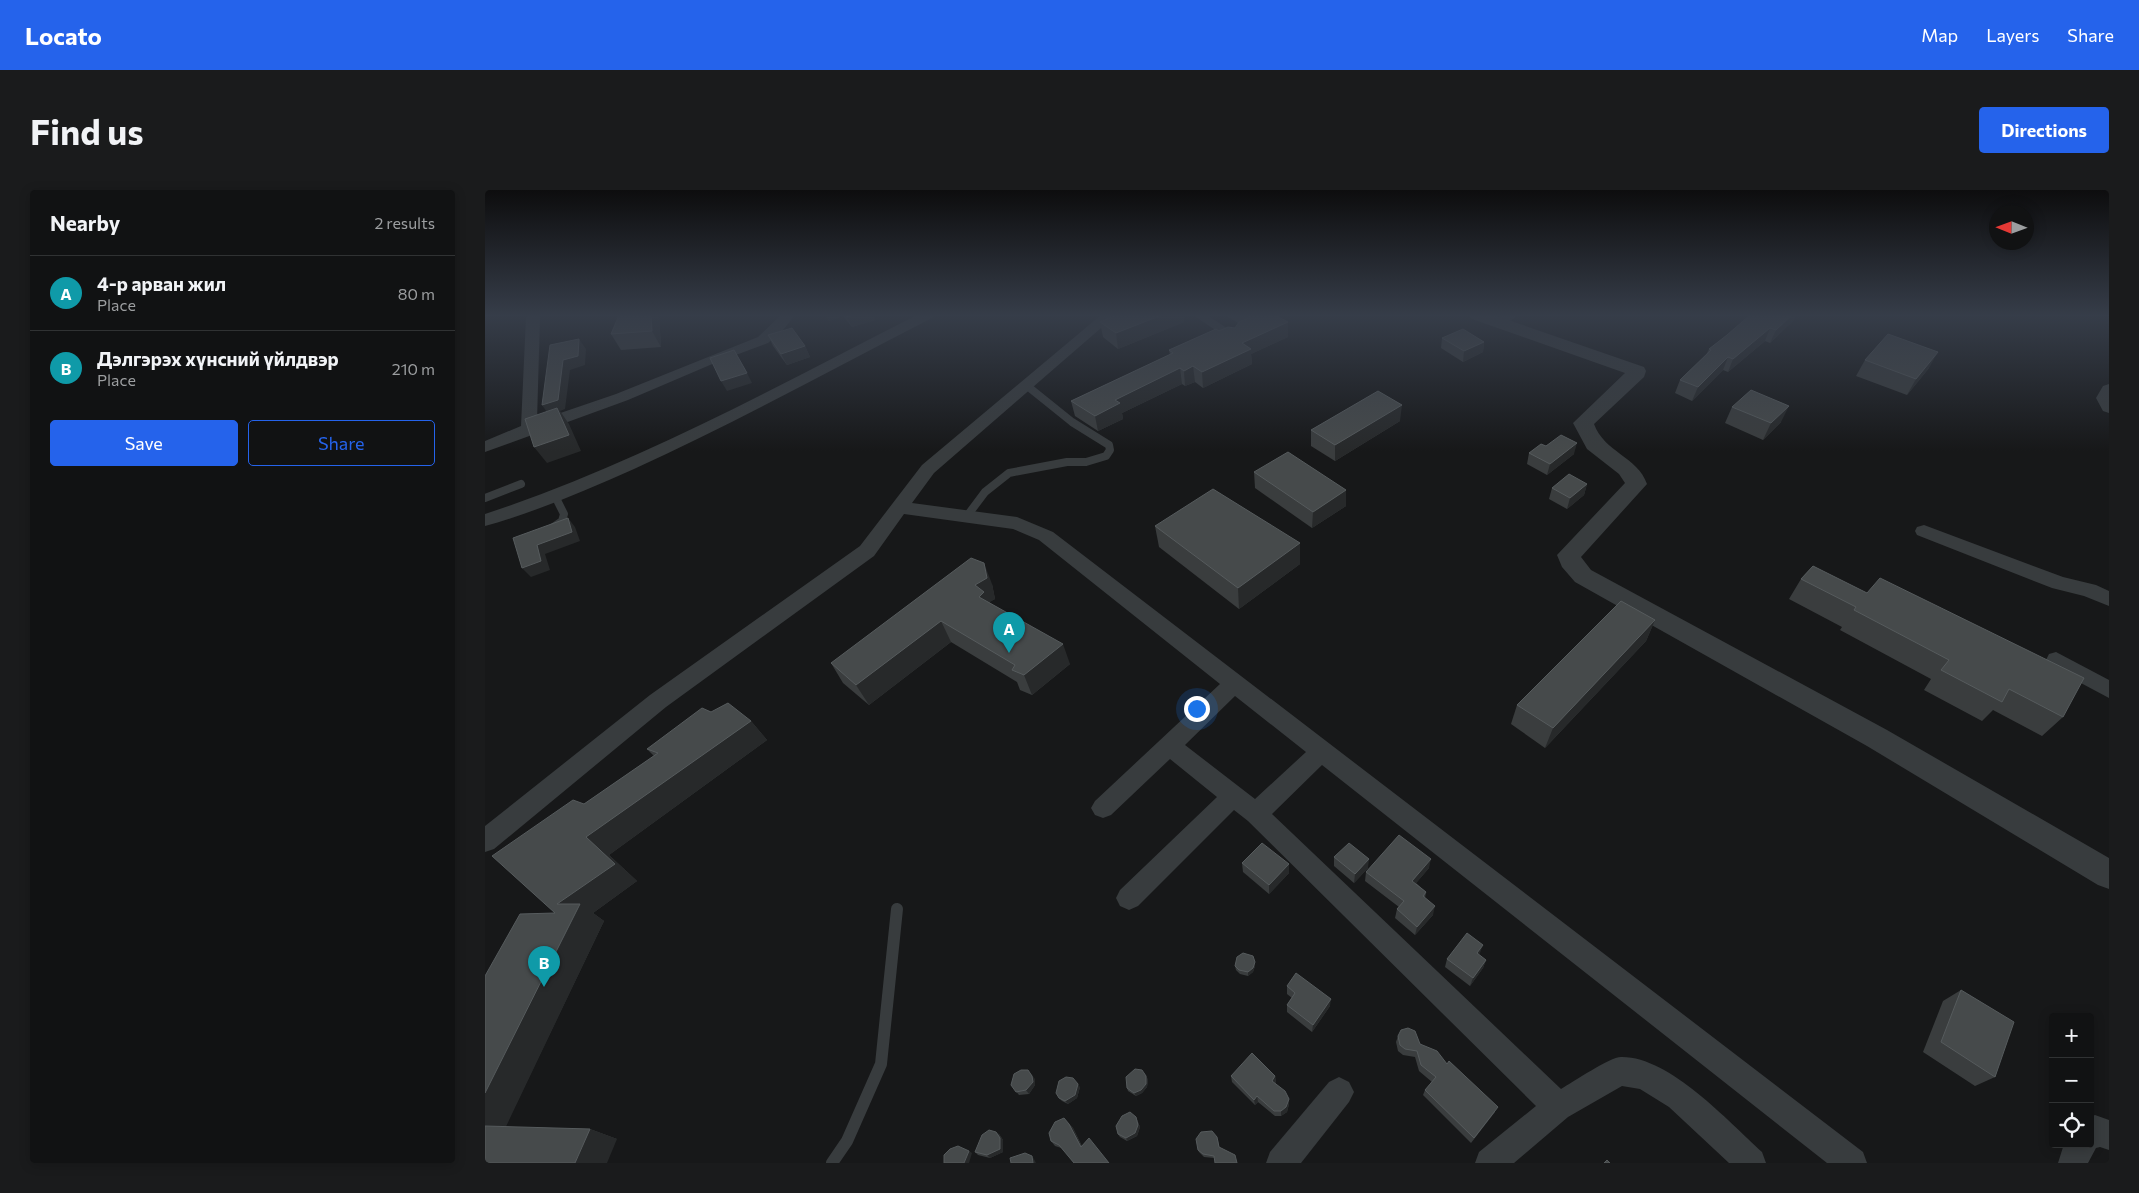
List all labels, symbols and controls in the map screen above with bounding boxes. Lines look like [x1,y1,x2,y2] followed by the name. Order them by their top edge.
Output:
[25,21,102,50] text: Locato
[1921,24,1958,46] text: Map
[1986,24,2039,46] text: Layers
[2067,24,2114,46] text: Share
[1979,107,2109,153] button: Directions
[30,109,144,152] text: Find us
[1989,205,2034,250] north arrow
[50,210,120,235] text: Nearby
[374,213,435,232] text: 2 results
[97,272,226,295] text: 4-р арван жил
[60,284,72,303] text: A
[398,284,435,303] text: 80 m
[97,295,136,314] text: Place
[97,347,339,370] text: Дэлгэрэх хүнсний үйлдвэр
[61,359,71,378] text: B
[392,359,435,378] text: 210 m
[97,370,136,389] text: Place
[50,420,238,466] button: Save
[248,420,435,466] button: Share
[993,612,1025,653] pin: A
[1184,696,1210,722] your location
[528,946,560,987] pin: B
[2049,1013,2094,1148] map controls
[2049,1013,2094,1058] button: +
[2049,1058,2094,1103] button: −
[2049,1103,2094,1148] button: locate

